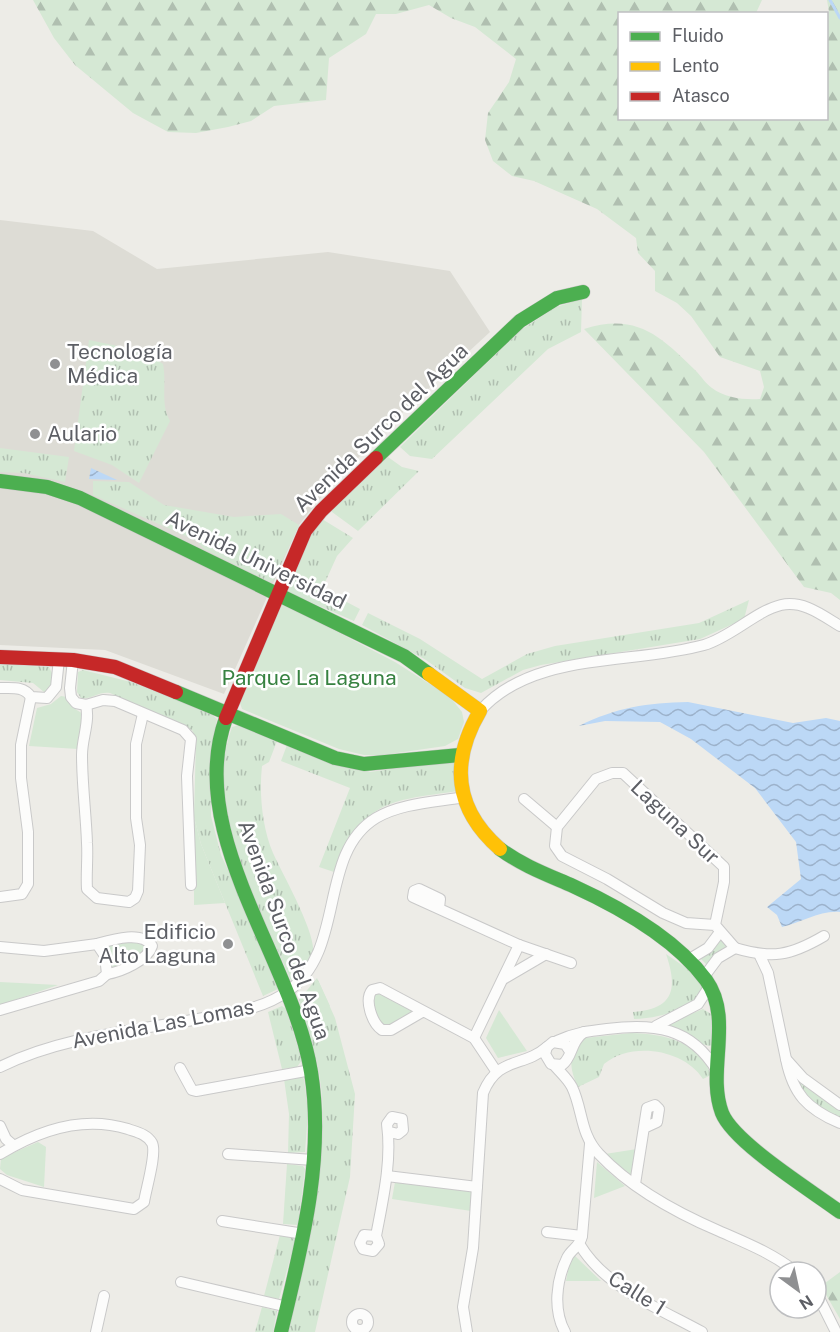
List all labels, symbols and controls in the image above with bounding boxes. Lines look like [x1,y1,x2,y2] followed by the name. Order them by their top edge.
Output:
[618,12,828,120] legend
[672,25,724,46] text: Fluido
[672,55,719,76] text: Lento
[672,85,730,106] text: Atasco
[289,338,473,517] street label: Avenida Surco del Agua
[67,339,173,388] place label: Tecnología Médica
[48,357,62,371] marker: Tecnología Médica
[47,421,117,446] place label: Aulario
[28,427,42,441] marker: Aulario
[162,505,350,614] street label: Avenida Universidad
[221,665,397,690] park label: Parque La Laguna
[626,774,725,869] street label: Laguna Sur
[233,817,336,1043] street label: Avenida Surco del Agua
[99,919,216,968] place label: Edificio Alto Laguna
[221,937,235,951] marker: Edificio Alto Laguna
[70,994,256,1053] street label: Avenida Las Lomas
[768,1260,828,1320] north arrow
[604,1265,671,1320] street label: Calle 1
[795,1291,816,1314] text: N

